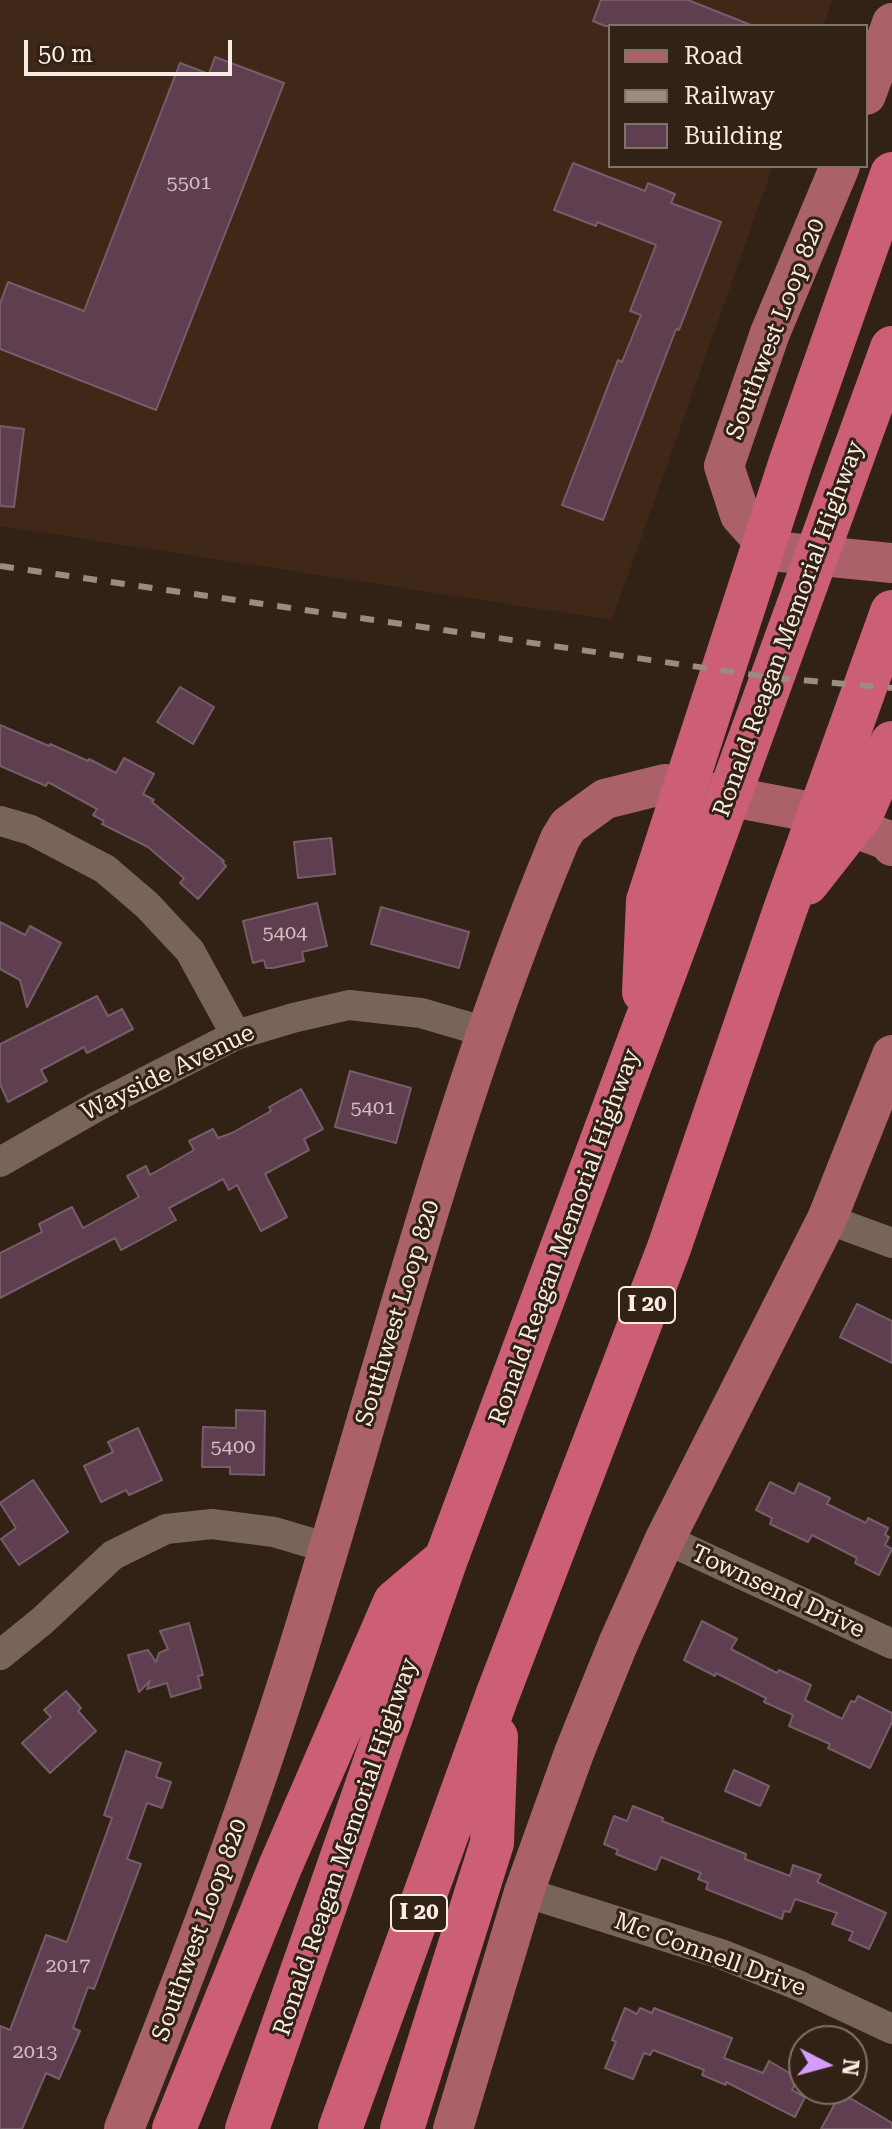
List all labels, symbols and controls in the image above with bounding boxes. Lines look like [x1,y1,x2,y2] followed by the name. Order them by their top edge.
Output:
[28,24,236,74] scale bar
[608,24,868,168] legend
[38,40,93,68] text: 50 m
[684,42,743,70] text: Road
[684,82,775,110] text: Railway
[684,122,782,150] text: Building
[167,171,211,195] house number: 5501
[720,214,832,444] street label: Southwest Loop 820
[707,437,871,821] street label: Ronald Reagan Memorial Highway
[263,921,307,945] house number: 5404
[77,1019,259,1127] street label: Wayside Avenue
[483,1045,647,1429] street label: Ronald Reagan Memorial Highway
[351,1096,395,1120] house number: 5401
[350,1197,446,1429] street label: Southwest Loop 820
[619,1287,675,1323] road number: I 20
[211,1435,255,1459] house number: 5400
[687,1539,869,1645] street label: Townsend Drive
[268,1654,424,2040] street label: Ronald Reagan Memorial Highway
[146,1815,254,2045] street label: Southwest Loop 820
[391,1895,447,1931] road number: I 20
[610,1907,810,2003] street label: Mc Connell Drive
[46,1954,90,1978] house number: 2017
[788,2025,868,2105] north arrow
[13,2040,57,2064] house number: 2013
[837,2058,864,2077] text: N

